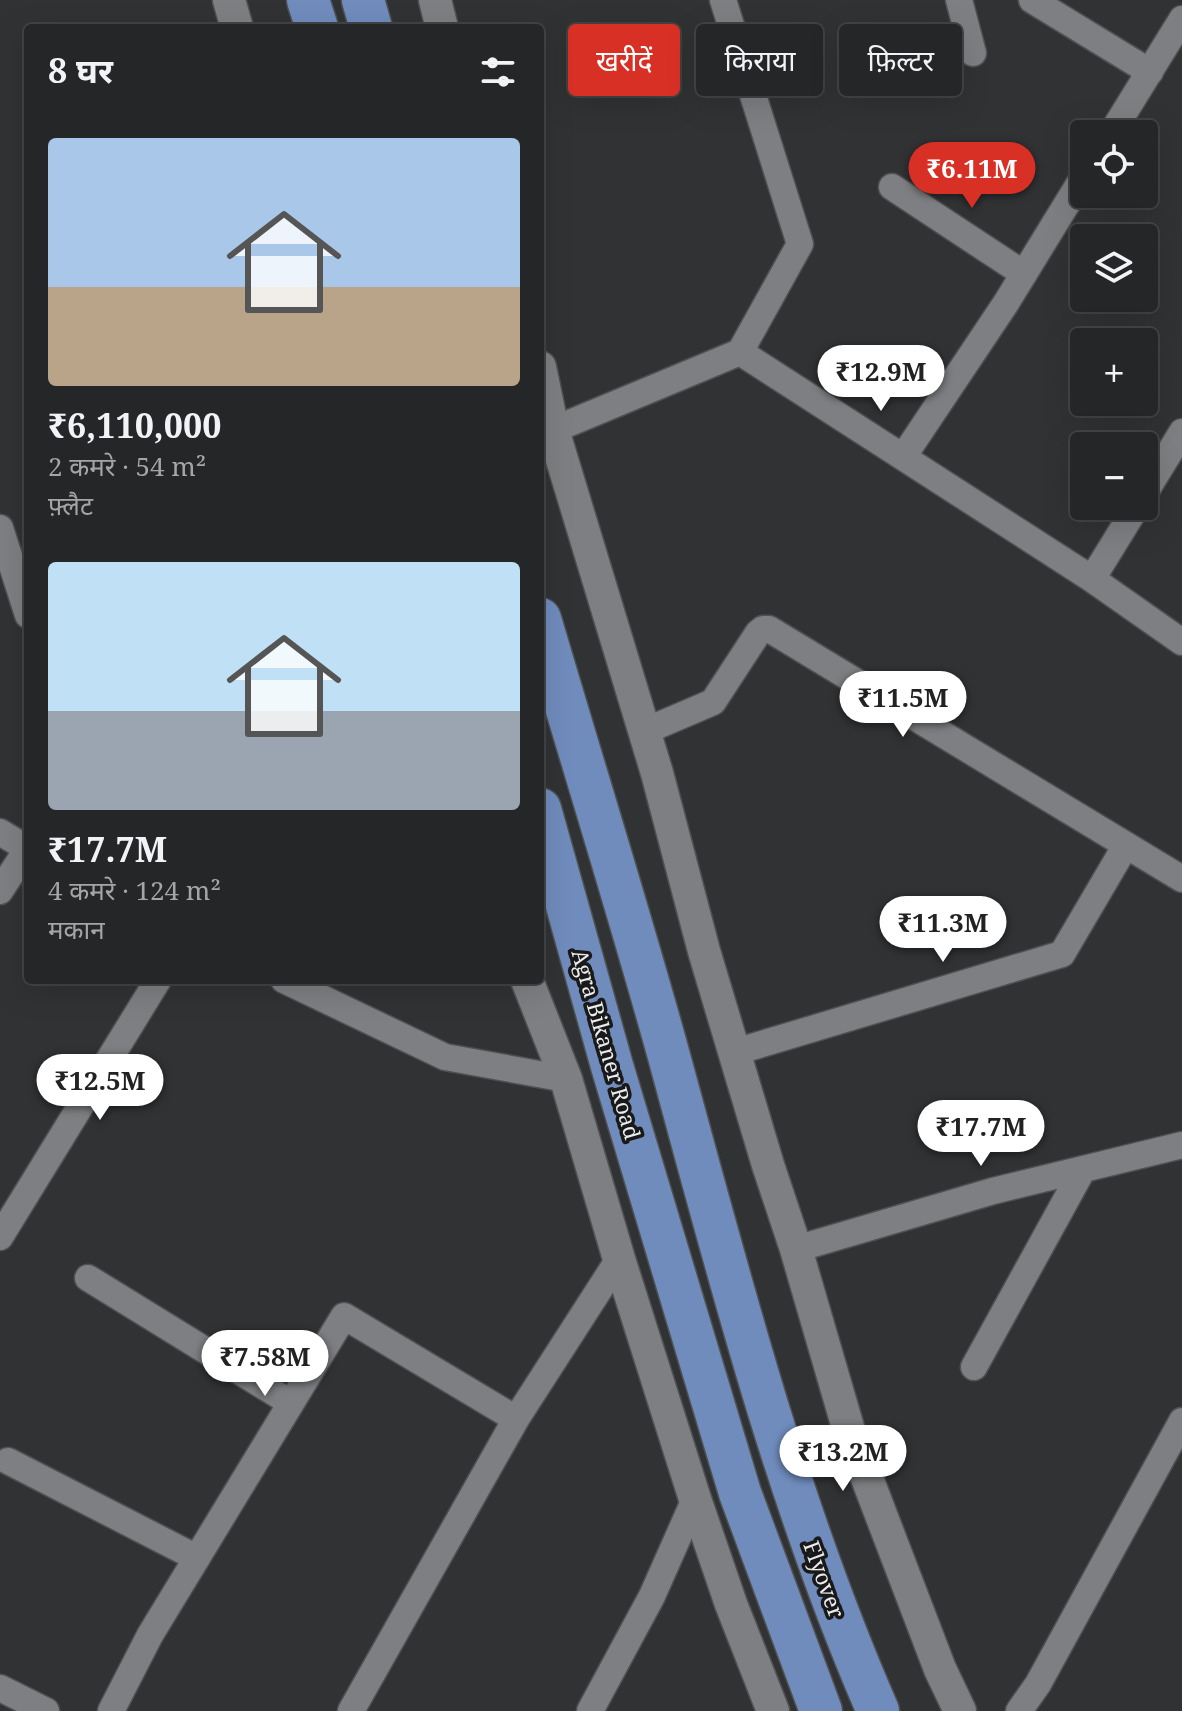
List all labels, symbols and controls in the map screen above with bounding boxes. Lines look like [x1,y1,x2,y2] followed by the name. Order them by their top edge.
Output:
[568,24,680,96] chip: खरीदें
[696,24,823,96] chip: किराया
[839,24,962,96] chip: फ़िल्टर
[48,47,113,93] text: 8 घर
[476,50,520,94] icon: filters
[1070,120,1158,520] map controls
[1070,120,1158,208] button: locate
[907,142,1037,210] pin: ₹6.11M
[926,150,1018,186] text: ₹6.11M
[212,190,356,334] icon: home
[1070,224,1158,312] button: layers
[1070,328,1158,416] button: +
[816,345,946,413] pin: ₹12.9M
[835,353,927,389] text: ₹12.9M
[48,402,221,448] text: ₹6,110,000
[1070,432,1158,520] button: −
[48,448,206,484] text: 2 कमरे · 54 m²
[48,487,93,523] text: फ़्लैट
[212,614,356,758] icon: home
[838,671,968,739] pin: ₹11.5M
[857,679,949,715] text: ₹11.5M
[48,826,167,872] text: ₹17.7M
[48,872,221,908] text: 4 कमरे · 124 m²
[878,896,1008,964] pin: ₹11.3M
[897,904,989,940] text: ₹11.3M
[48,911,105,947] text: मकान
[565,945,649,1143] street label: Agra Bikaner Road
[35,1054,165,1122] pin: ₹12.5M
[54,1062,146,1098] text: ₹12.5M
[916,1100,1046,1168] pin: ₹17.7M
[935,1108,1027,1144] text: ₹17.7M
[200,1330,330,1398] pin: ₹7.58M
[219,1338,311,1374] text: ₹7.58M
[778,1425,908,1493] pin: ₹13.2M
[797,1433,889,1469] text: ₹13.2M
[797,1536,853,1622] street label: Flyover

